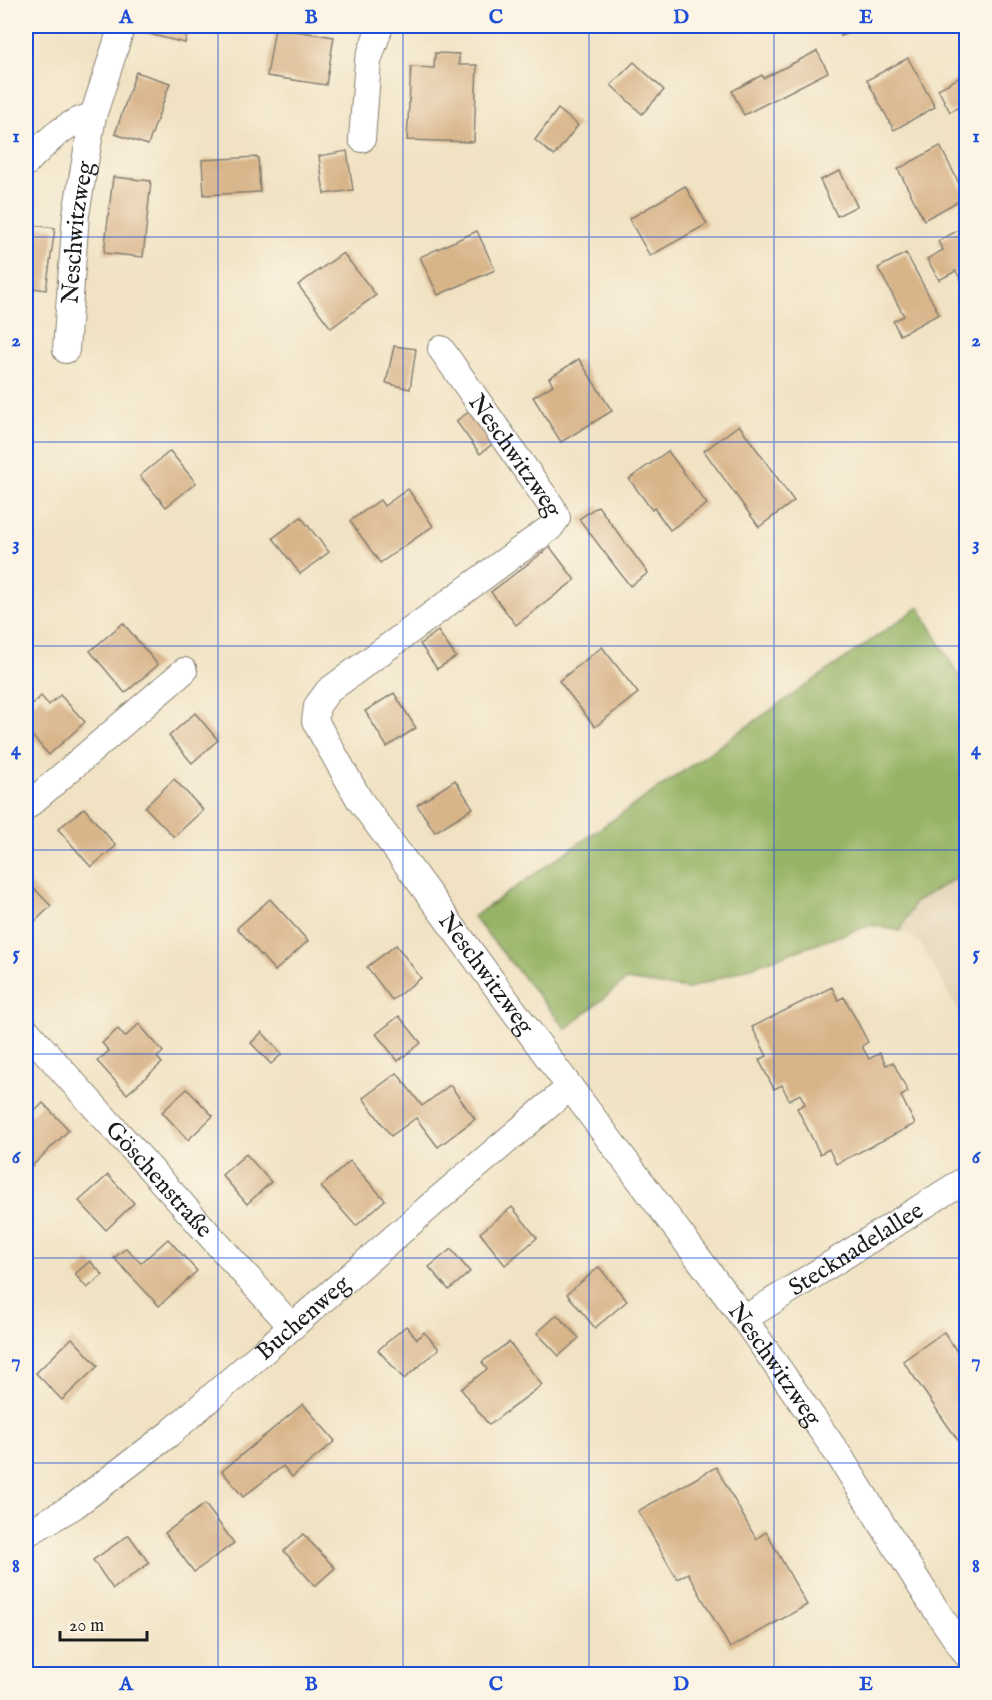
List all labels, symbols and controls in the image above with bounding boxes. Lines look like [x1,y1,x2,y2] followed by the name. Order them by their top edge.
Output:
[118,5,134,30] text: A
[304,5,318,30] text: B
[489,5,503,30] text: C
[673,5,689,30] text: D
[859,5,873,30] text: E
[12,124,20,149] text: 1
[972,124,980,149] text: 1
[55,158,102,305] street label: Neschwitzweg
[11,328,21,353] text: 2
[971,328,981,353] text: 2
[461,389,569,523] street label: Neschwitzweg
[12,532,20,557] text: 3
[972,532,980,557] text: 3
[11,737,22,762] text: 4
[971,737,982,762] text: 4
[430,907,541,1042] street label: Neschwitzweg
[12,941,20,966] text: 5
[972,941,980,966] text: 5
[98,1115,219,1245] street label: Göschenstraße
[12,1145,22,1170] text: 6
[972,1145,982,1170] text: 6
[783,1196,930,1304] street label: Stecknadelallee
[250,1269,358,1368] street label: Buchenweg
[720,1297,828,1433] street label: Neschwitzweg
[11,1349,21,1374] text: 7
[971,1349,981,1374] text: 7
[12,1554,20,1579] text: 8
[972,1554,980,1579] text: 8
[60,1604,147,1642] scale bar
[69,1615,104,1638] text: 20 m
[118,1672,134,1697] text: A
[304,1672,318,1697] text: B
[489,1672,503,1697] text: C
[673,1672,689,1697] text: D
[859,1672,873,1697] text: E

